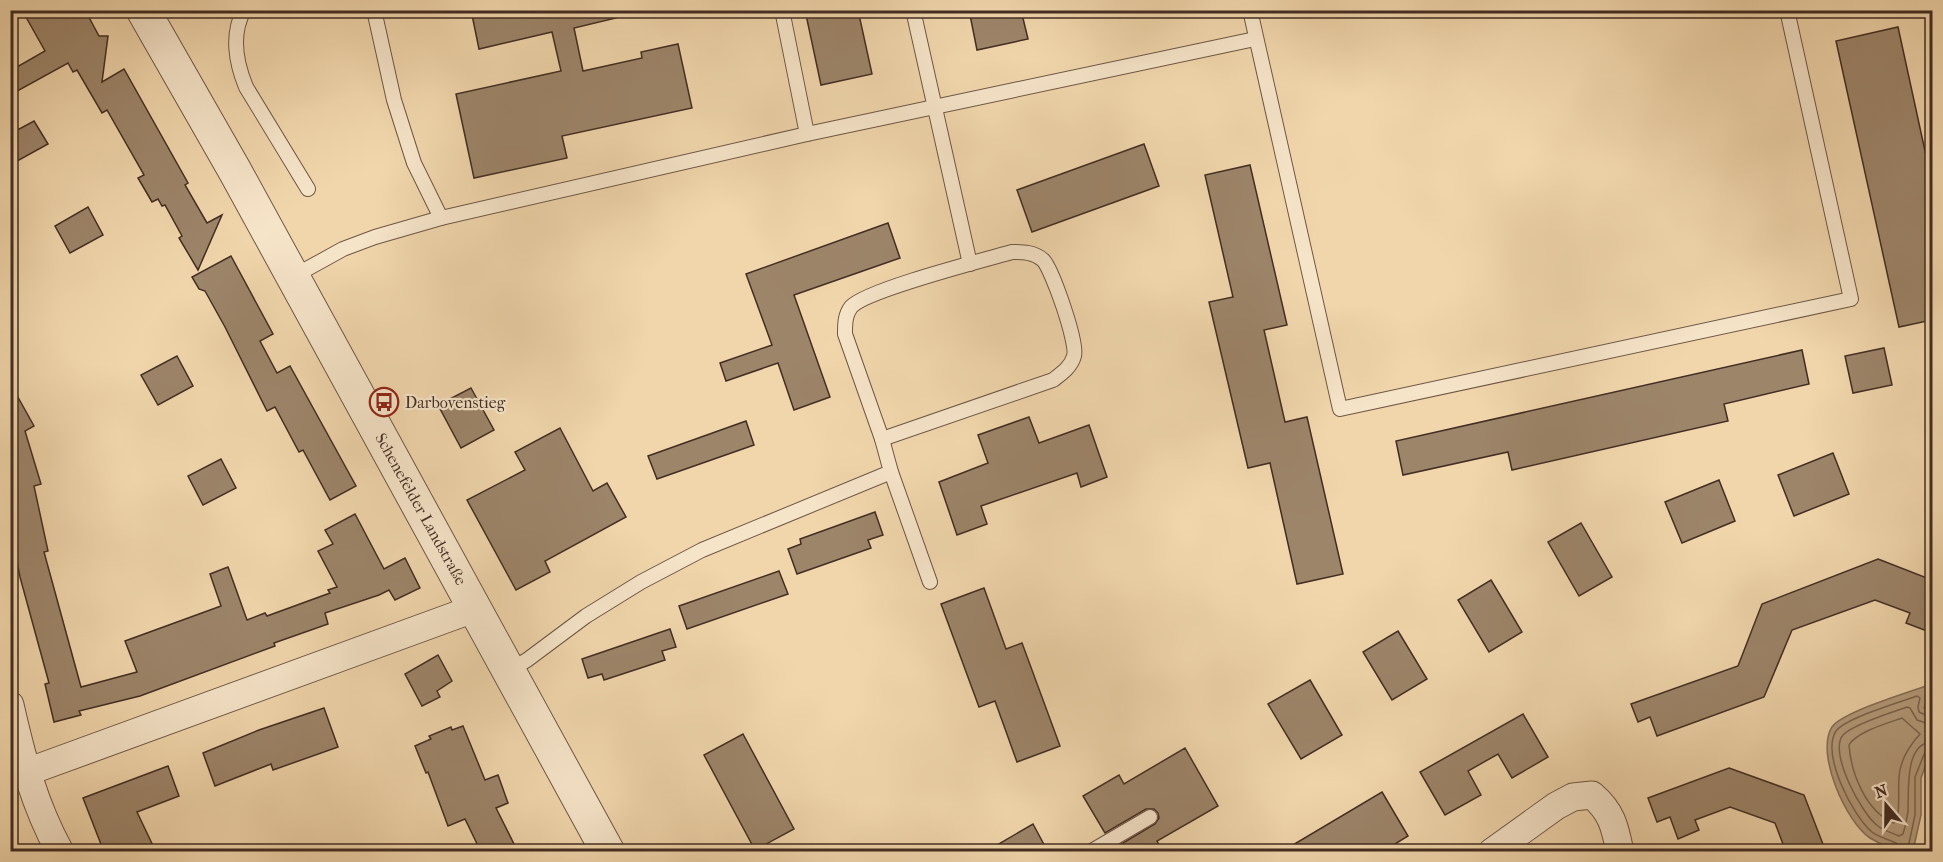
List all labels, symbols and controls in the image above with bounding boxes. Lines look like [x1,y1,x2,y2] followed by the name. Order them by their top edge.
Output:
[368,386,400,418] bus stop icon: Darbovenstieg
[405,393,506,412] place label: Darbovenstieg
[371,430,471,588] street label: Schenefelder Landstraße
[1856,775,1916,835] north arrow
[1872,780,1891,802] text: N

